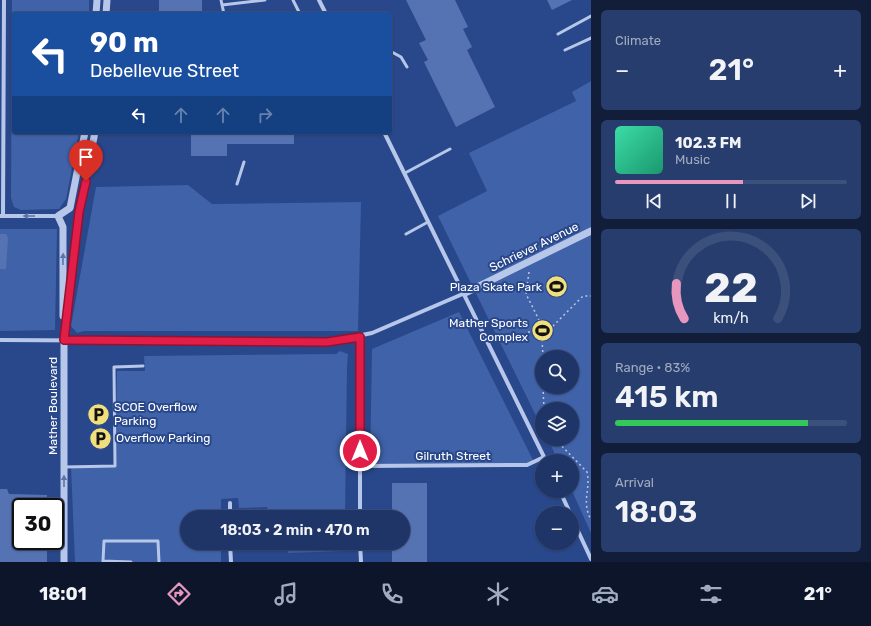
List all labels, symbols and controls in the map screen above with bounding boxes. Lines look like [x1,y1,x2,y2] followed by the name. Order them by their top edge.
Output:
[90,26,159,59] text: 90 m
[24,28,76,80] icon: left
[615,33,661,48] text: Climate
[709,52,754,88] text: 21°
[615,57,629,84] text: −
[833,57,847,84] text: +
[90,60,239,82] text: Debellevue Street
[128,104,150,126] icon: left
[170,104,192,126] icon: ahead
[212,104,234,126] icon: ahead
[254,104,276,126] icon: right
[675,134,741,152] text: 102.3 FM
[69,140,103,181] pin
[75,146,97,168] icon: arrive
[675,152,710,167] text: Music
[643,190,665,212] icon: previous
[720,190,742,212] icon: pause
[797,190,819,212] icon: next
[22,213,35,219] one-way arrow
[487,219,581,275] street label: Schriever Avenue
[60,253,67,265] one-way arrow
[704,263,758,312] text: 22
[544,274,570,300] sports icon: Plaza Skate Park
[450,280,543,294] place label: Plaza Skate Park
[713,310,749,327] text: km/h
[449,316,529,344] place label: Mather Sports Complex
[530,317,556,343] sports icon: Mather Sports Complex
[535,350,579,550] map controls
[535,350,579,394] button: search
[46,357,60,455] street label: Mather Boulevard
[615,360,690,375] text: Range · 83%
[615,379,719,415] text: 415 km
[114,400,198,428] place label: SCOE Overflow Parking
[85,401,111,427] parking icon: SCOE Overflow Parking
[535,402,579,446] button: layers
[88,425,114,451] parking icon: Overflow Parking
[339,430,381,472] position arrow
[116,431,210,445] place label: Overflow Parking
[415,449,491,463] street label: Gilruth Street
[535,454,579,498] button: +
[61,474,67,487] one-way arrow
[615,475,654,490] text: Arrival
[615,494,697,530] text: 18:03
[12,498,64,550] speed limit sign: 30
[535,506,579,550] button: −
[220,521,370,539] text: 18:03 · 2 min · 470 m
[165,580,193,608] icon: directions
[272,580,300,608] icon: music
[378,580,406,608] icon: phone
[484,580,512,608] icon: climate
[591,580,619,608] icon: car
[697,580,725,608] icon: filters
[39,583,87,605] text: 18:01
[804,583,832,605] text: 21°

